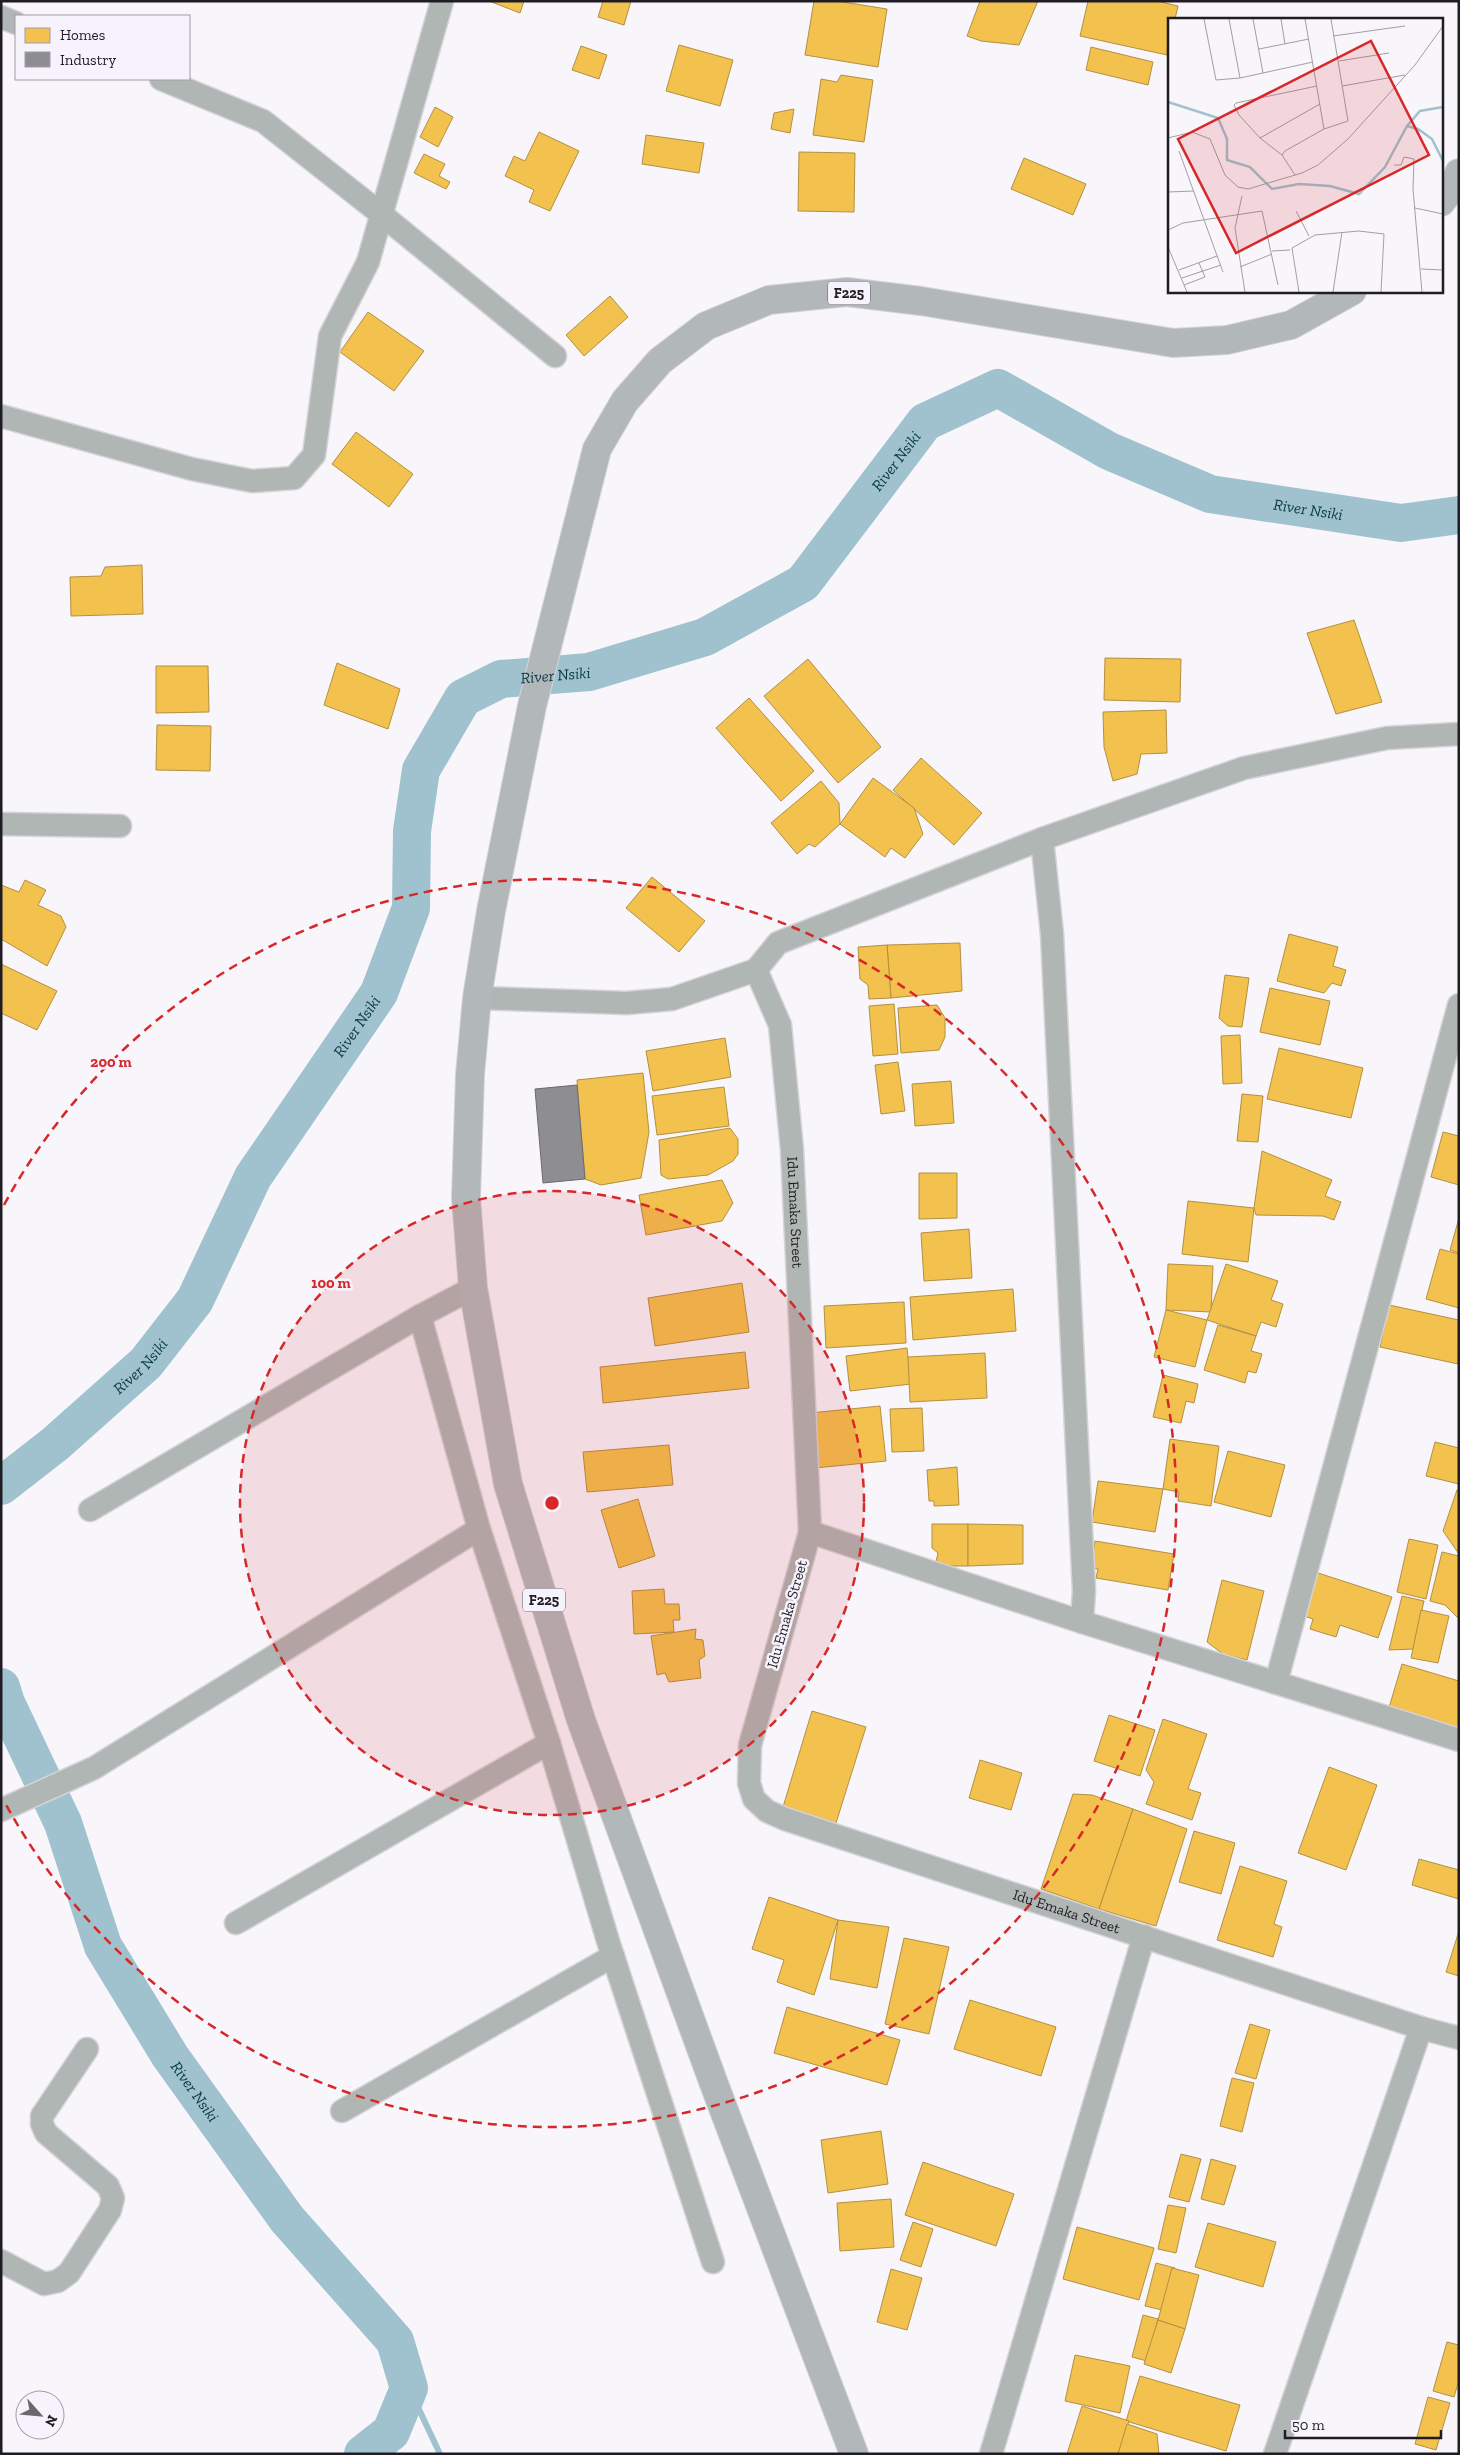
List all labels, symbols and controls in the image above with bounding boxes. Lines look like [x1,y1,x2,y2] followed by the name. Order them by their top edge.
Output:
[15,15,190,80] legend
[1168,18,1442,292] inset map
[60,26,105,44] text: Homes
[60,51,117,69] text: Industry
[828,282,870,304] road number: F225
[867,427,924,494] water label: River Nsiki
[1272,494,1344,524] water label: River Nsiki
[520,662,591,687] water label: River Nsiki
[329,992,384,1060] water label: River Nsiki
[90,1053,132,1071] text: 200 m
[783,1156,807,1269] street label: Idu Emaka Street
[311,1274,351,1292] text: 100 m
[109,1334,171,1398] water label: River Nsiki
[543,1494,561,1512] centre of rings
[763,1557,811,1670] street label: Idu Emaka Street
[523,1588,565,1612] road number: F225
[1011,1886,1123,1938] street label: Idu Emaka Street
[167,2057,223,2125] water label: River Nsiki
[15,2390,65,2440] north arrow
[1285,2408,1441,2440] scale bar
[41,2412,61,2430] text: N
[1292,2416,1325,2434] text: 50 m

